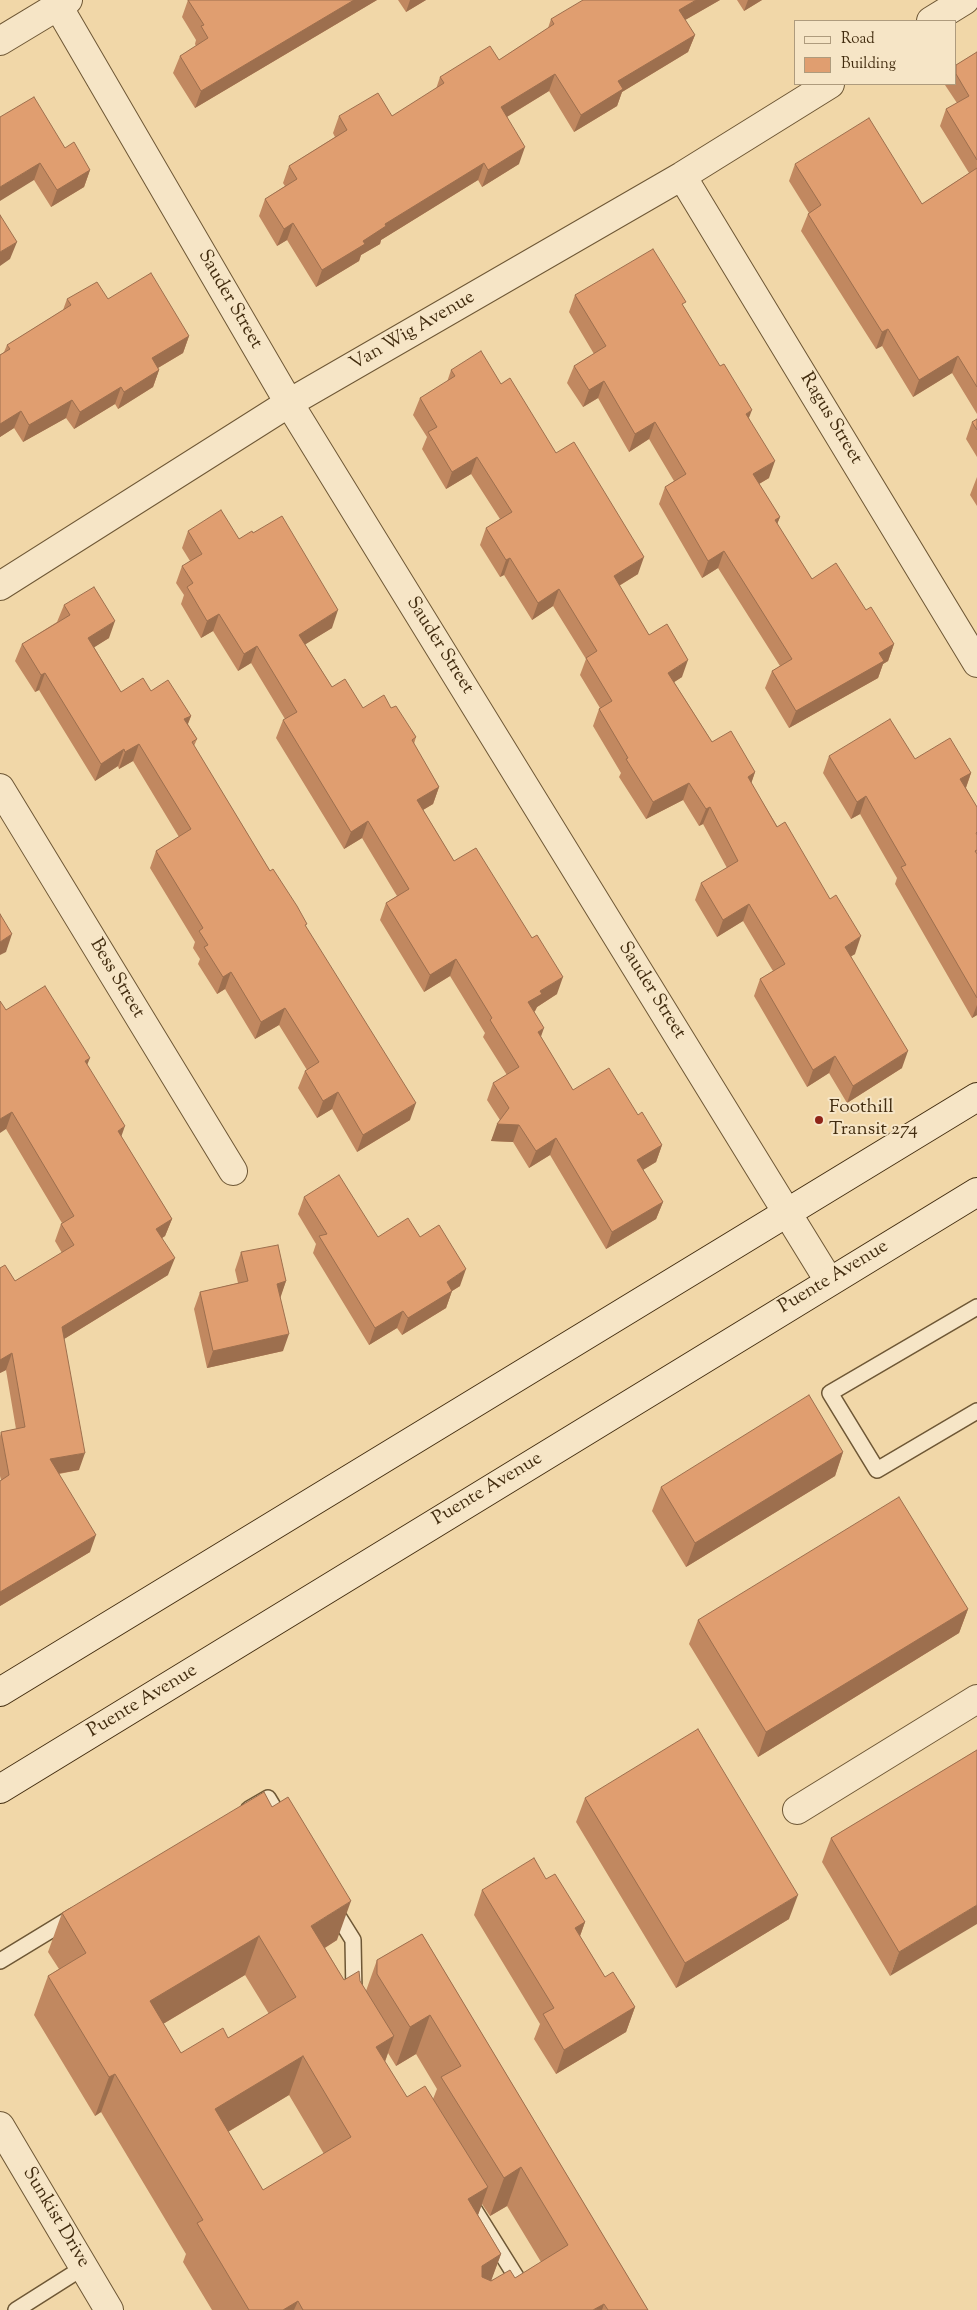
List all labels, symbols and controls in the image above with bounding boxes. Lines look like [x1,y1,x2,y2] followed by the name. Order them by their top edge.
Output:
[794,20,957,85] legend
[841,29,875,50] text: Road
[841,54,896,75] text: Building
[192,246,266,354] street label: Sauder Street
[347,287,479,377] street label: Van Wig Avenue
[794,369,866,469] street label: Ragus Street
[400,593,478,699] street label: Sauder Street
[83,935,149,1023] street label: Bess Street
[612,938,690,1044] street label: Sauder Street
[829,1098,918,1142] place label: Foothill Transit 274
[813,1114,825,1126] marker: Foothill Transit 274
[775,1236,893,1320] street label: Puente Avenue
[429,1448,547,1532] street label: Puente Avenue
[84,1660,202,1744] street label: Puente Avenue
[16,2164,94,2272] street label: Sunkist Drive

